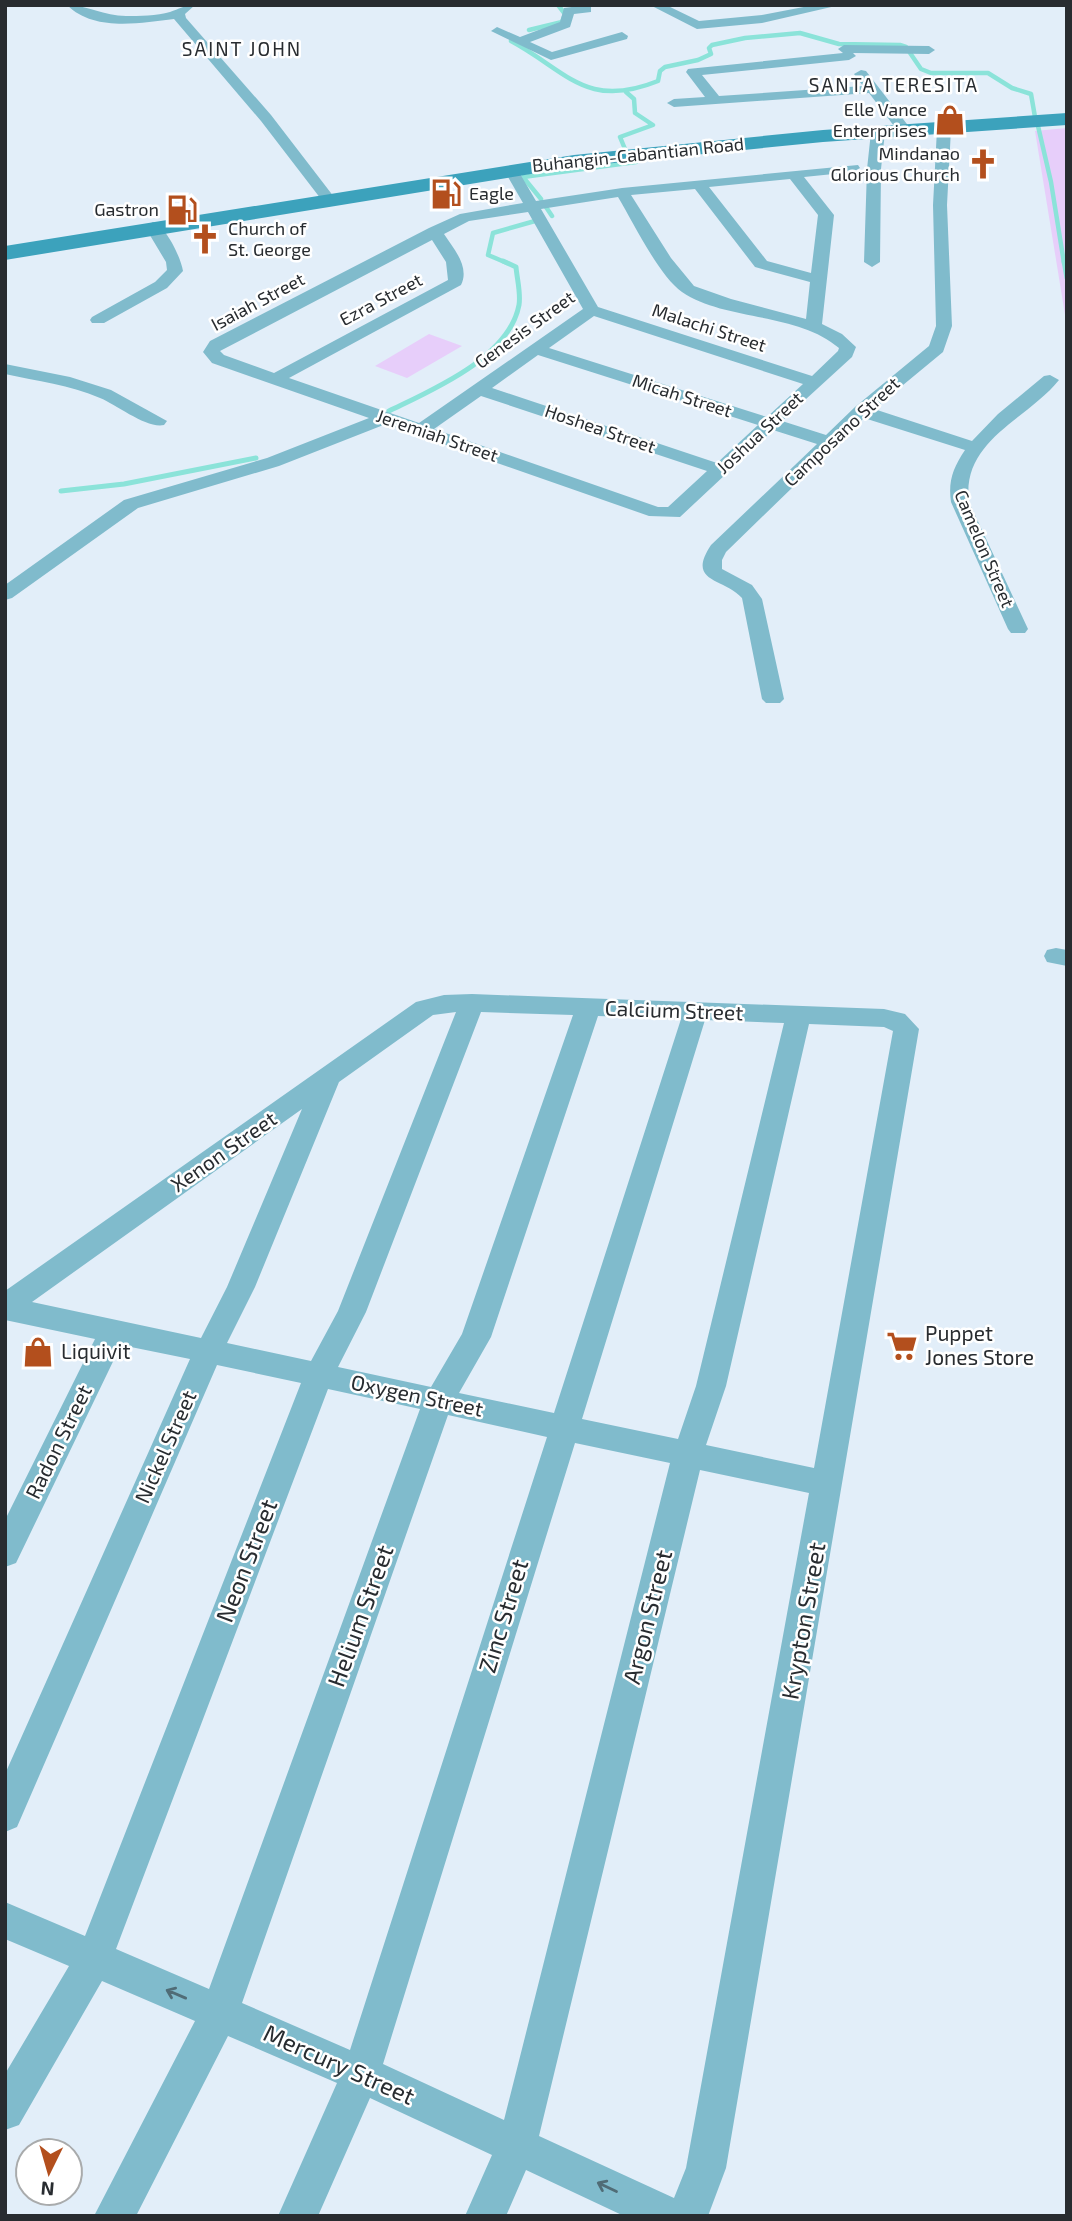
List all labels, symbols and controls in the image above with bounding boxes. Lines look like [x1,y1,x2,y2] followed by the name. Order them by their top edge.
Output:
[182,37,302,60] district label: SAINT JOHN
[809,73,979,96] district label: SANTA TERESITA
[833,98,927,141] place label: Elle Vance Enterprises
[933,103,967,137] shop icon: Elle Vance Enterprises
[531,132,745,176] street label: Buhangin-Cabantian Road
[831,142,960,185] place label: Mindanao Glorious Church
[966,147,1000,181] church icon: Mindanao Glorious Church
[429,177,463,211] fuel station icon: Eagle
[469,182,514,204] place label: Eagle
[165,193,199,227] fuel station icon: Gastron
[94,198,159,220] place label: Gastron
[228,217,311,260] place label: Church of St. George
[188,222,222,256] church icon: Church of St. George
[207,267,308,335] street label: Isaiah Street
[335,268,426,330] street label: Ezra Street
[470,286,579,373] street label: Genesis Street
[649,298,769,356] street label: Malachi Street
[630,369,735,422] street label: Micah Street
[779,372,904,491] street label: Camposano Street
[712,387,807,478] street label: Joshua Street
[542,399,659,457] street label: Hoshea Street
[374,404,501,466] street label: Jeremiah Street
[950,486,1020,611] street label: Camelon Street
[604,995,744,1024] street label: Calcium Street
[165,1105,281,1196] street label: Xenon Street
[925,1320,1034,1369] place label: Puppet Jones Store
[885,1329,919,1363] supermarket icon: Puppet Jones Store
[21,1335,55,1369] shop icon: Liquivit
[61,1338,131,1363] place label: Liquivit
[349,1368,486,1421] street label: Oxygen Street
[19,1380,96,1502] street label: Radon Street
[129,1386,201,1507] street label: Nickel Street
[209,1495,282,1626] street label: Neon Street
[774,1540,831,1702] street label: Krypton Street
[321,1541,399,1690] street label: Helium Street
[616,1546,677,1687] street label: Argon Street
[472,1555,534,1676] street label: Zinc Street
[166,1986,188,1999] one-way arrow
[259,2017,420,2110] street label: Mercury Street
[14,2137,84,2207] north arrow
[40,2177,55,2201] text: N
[597,2180,618,2193] one-way arrow

